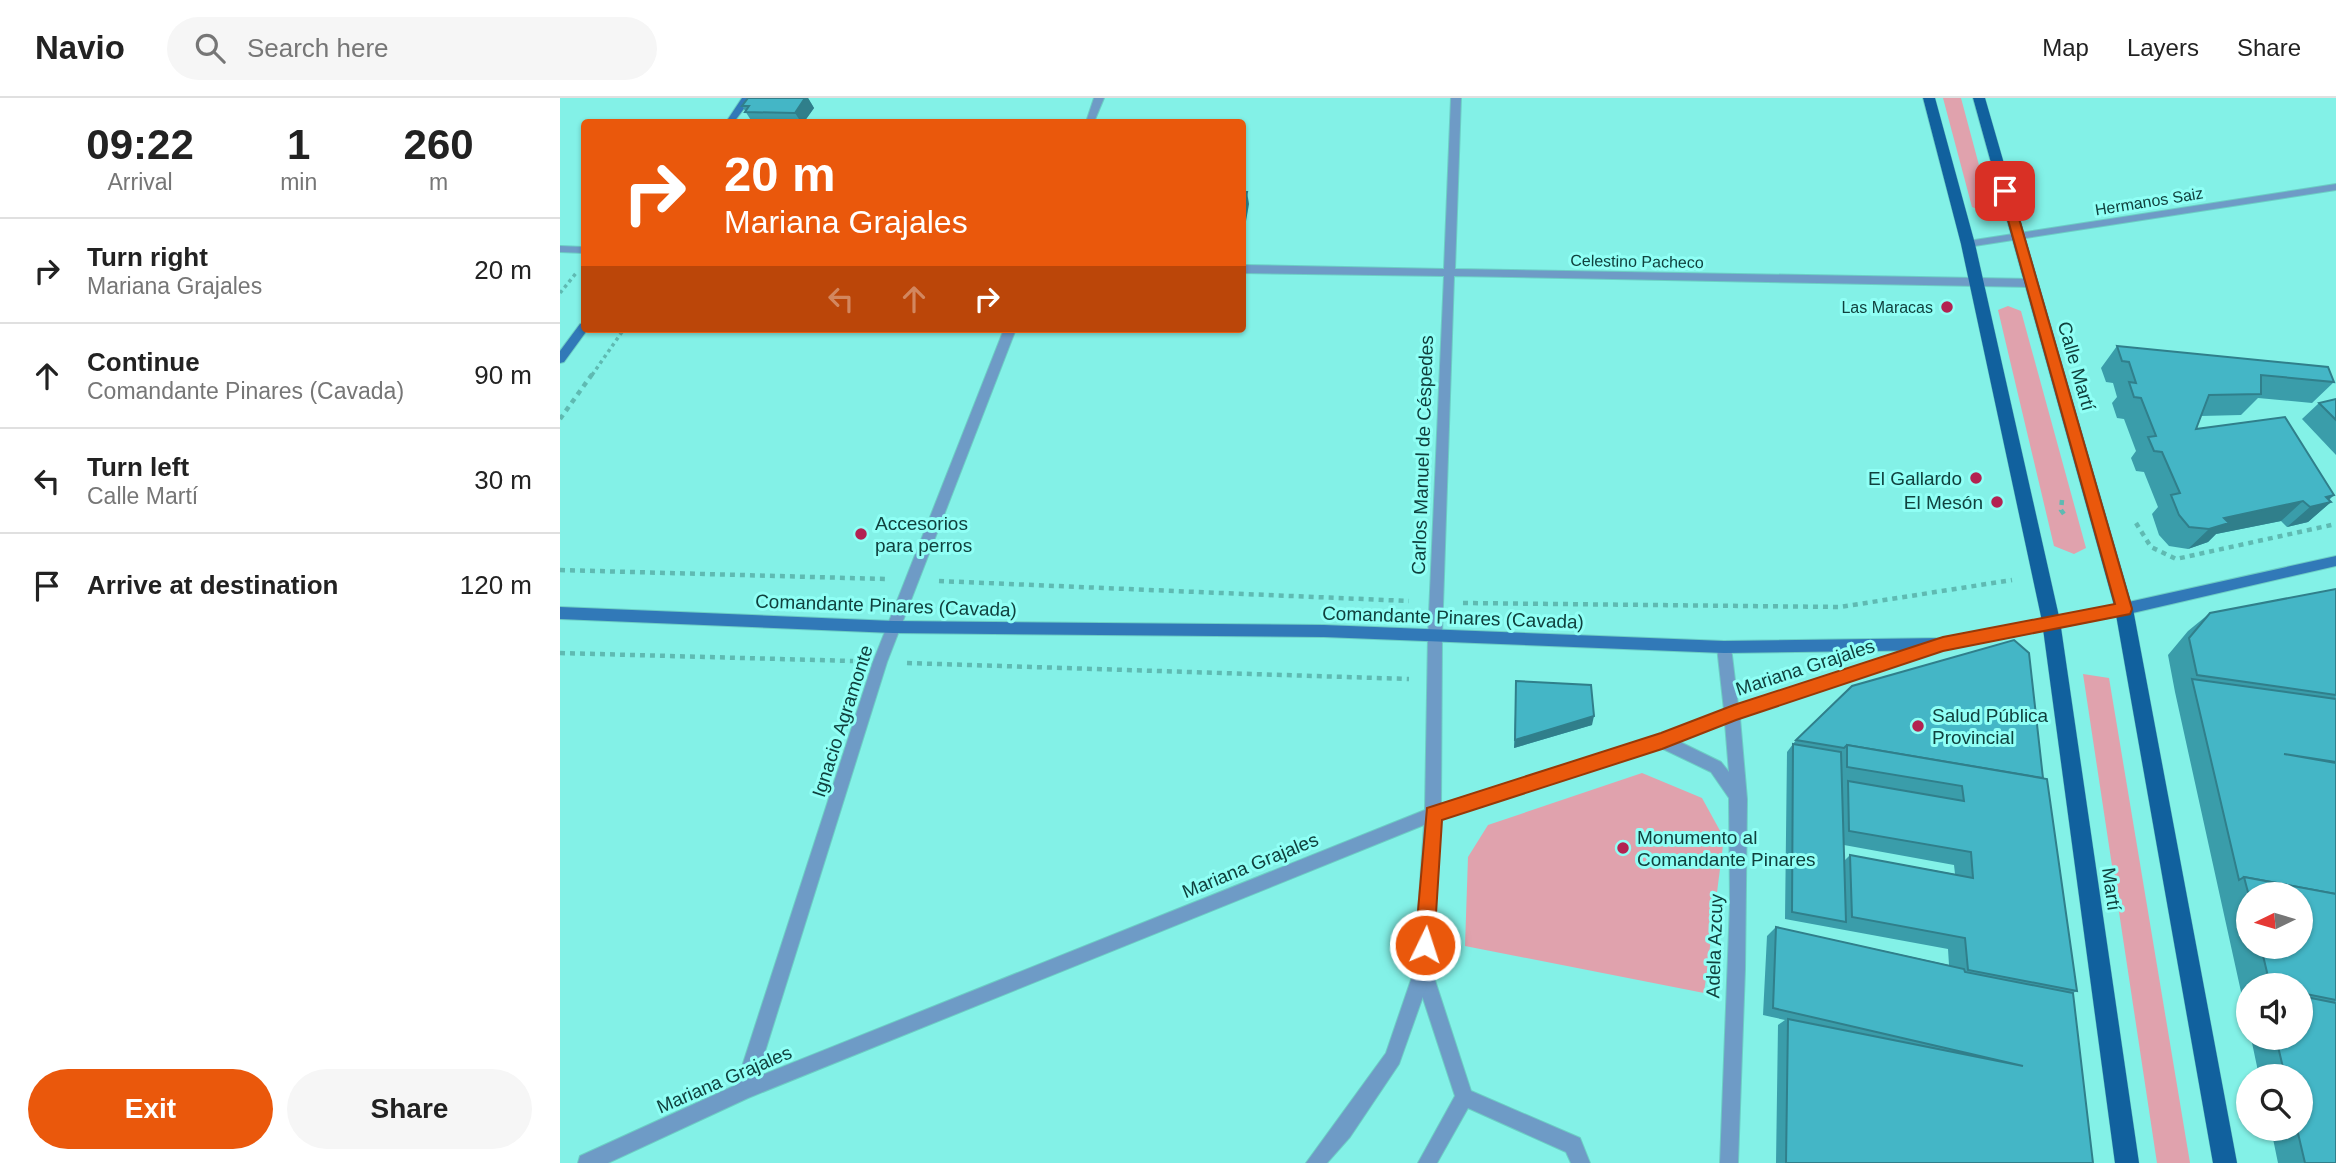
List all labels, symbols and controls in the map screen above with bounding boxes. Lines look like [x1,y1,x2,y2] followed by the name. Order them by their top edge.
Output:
[167,17,657,80] search box
[35,29,125,66] text: Navio
[191,29,229,67] icon: search
[247,33,389,63] text: Search here
[2042,34,2089,61] text: Map
[2127,34,2199,61] text: Layers
[2237,34,2301,61] text: Share
[86,121,194,168] text: 09:22
[287,121,310,168] text: 1
[404,121,474,168] text: 260
[609,147,700,238] icon: right
[724,147,836,201] text: 20 m
[1975,161,2035,221] pin
[107,169,173,195] text: Arrival
[280,169,317,195] text: min
[429,169,448,195] text: m
[1986,172,2024,210] icon: arrive
[2094,185,2204,218] street label: Hermanos Saiz
[724,204,968,240] text: Mariana Grajales
[87,242,208,272] text: Turn right
[28,252,66,290] icon: right
[1570,252,1704,271] street label: Celestino Pacheco
[474,255,532,285] text: 20 m
[87,273,262,299] text: Mariana Grajales
[822,280,860,318] icon: left
[895,280,933,318] icon: ahead
[968,280,1006,318] icon: right
[1841,299,1933,316] place label: Las Maracas
[1939,299,1955,315] marker: Las Maracas
[2054,319,2099,414] street label: Calle Martí
[1408,335,1437,575] street label: Carlos Manuel de Céspedes
[87,347,200,377] text: Continue
[28,357,66,395] icon: ahead
[474,360,532,390] text: 90 m
[87,378,404,404] text: Comandante Pinares (Cavada)
[87,452,189,482] text: Turn left
[28,462,66,500] icon: left
[474,465,532,495] text: 30 m
[1868,468,1962,489] place label: El Gallardo
[1968,470,1984,486] marker: El Gallardo
[87,483,198,509] text: Calle Martí
[1904,492,1983,513] place label: El Mesón
[1989,494,2005,510] marker: El Mesón
[875,513,972,556] place label: Accesorios para perros
[853,526,869,542] marker: Accesorios para perros
[28,567,66,605] icon: arrive
[87,570,338,600] text: Arrive at destination
[460,570,532,600] text: 120 m
[755,590,1017,621] street label: Comandante Pinares (Cavada)
[1322,602,1584,633] street label: Comandante Pinares (Cavada)
[1733,635,1877,700] street label: Mariana Grajales
[808,643,877,800] street label: Ignacio Agramonte
[1932,705,2049,748] place label: Salud Pública Provincial
[1910,718,1926,734] marker: Salud Pública Provincial
[1637,827,1816,870] place label: Monumento al Comandante Pinares
[1179,829,1321,902] street label: Mariana Grajales
[1615,840,1631,856] marker: Monumento al Comandante Pinares
[2098,866,2125,913] street label: Martí
[2236,882,2314,959] north arrow
[2236,882,2313,1141] map controls
[1702,893,1727,999] street label: Adela Azcuy
[1388,908,1462,982] position arrow
[2236,973,2313,1050] button: sound
[654,1042,795,1117] street label: Mariana Grajales
[2236,1064,2313,1141] button: search
[28,1069,273,1149] button: Exit
[287,1069,532,1149] button: Share

